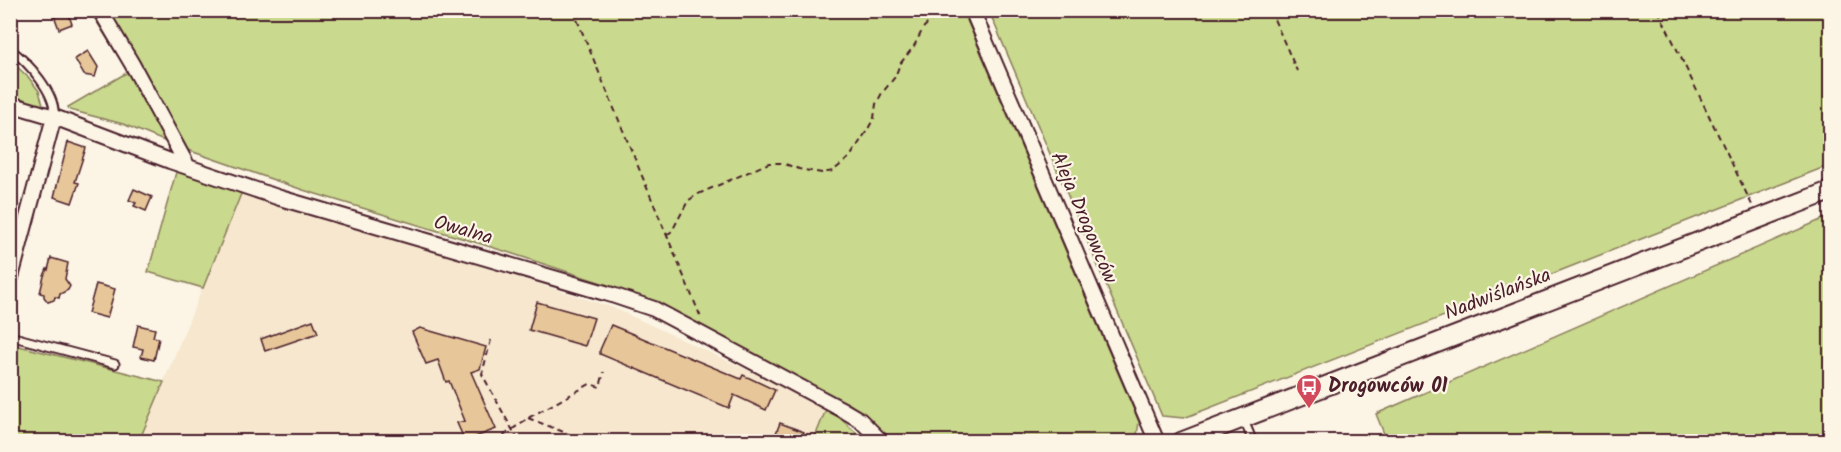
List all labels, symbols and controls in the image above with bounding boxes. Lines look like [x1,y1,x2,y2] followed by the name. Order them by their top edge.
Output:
[1041,147,1125,289] street label: Aleja Drogowców
[430,207,496,255] street label: Owalna
[1440,260,1556,330] street label: Nadwiślańska
[1328,371,1448,403] place label: Drogowców 01
[1294,372,1324,410] bus stop icon: Drogowców 01

